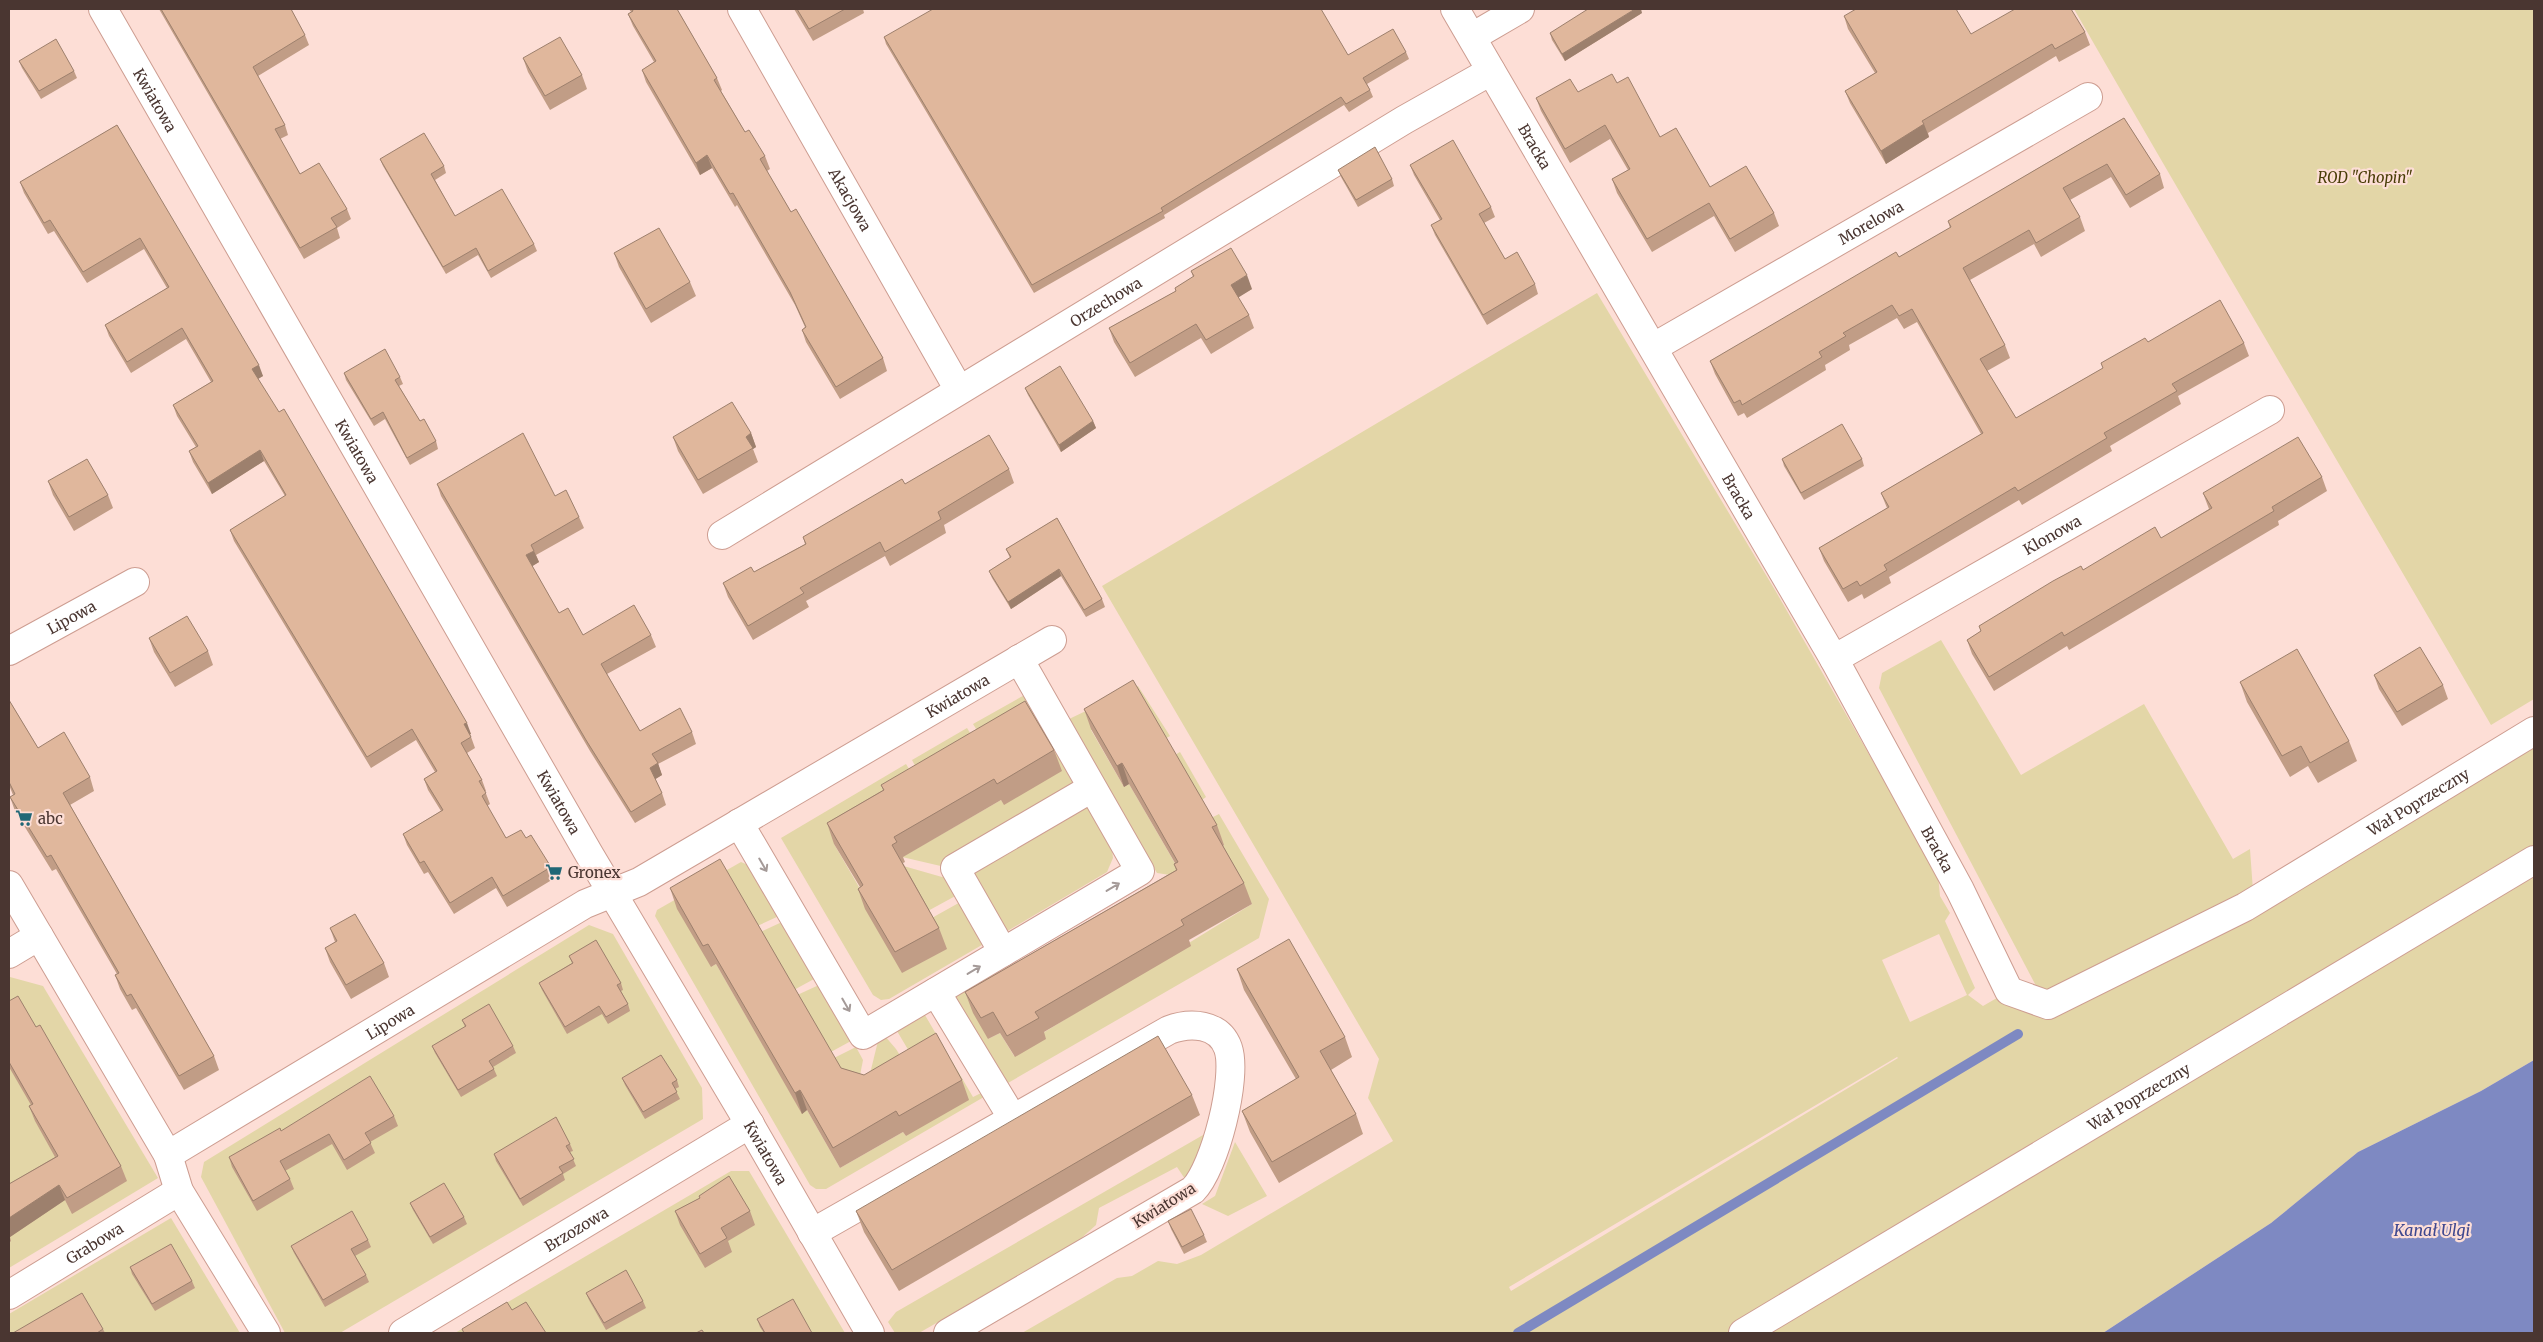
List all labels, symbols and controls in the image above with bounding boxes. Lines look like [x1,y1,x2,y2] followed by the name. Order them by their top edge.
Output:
[130,65,181,135] street label: Kwiatowa
[1514,120,1556,173] street label: Bracka
[824,163,876,234] street label: Akacjowa
[2318,168,2413,187] park label: ROD "Chopin"
[1835,196,1906,248] street label: Morelowa
[1066,273,1145,331] street label: Orzechowa
[331,416,383,486] street label: Kwiatowa
[1718,470,1760,522] street label: Bracka
[2020,510,2084,559] street label: Klonowa
[44,596,99,638] street label: Lipowa
[922,669,993,721] street label: Kwiatowa
[2363,763,2473,840] street label: Wał Poprzeczny
[533,767,585,837] street label: Kwiatowa
[14,808,34,828] supermarket icon: abc
[38,809,63,828] place label: abc
[1917,823,1958,875] street label: Bracka
[759,858,769,872] one-way arrow
[544,862,564,882] supermarket icon: Gronex
[568,863,620,882] place label: Gronex
[1106,881,1120,891] one-way arrow
[966,964,980,974] one-way arrow
[841,998,851,1012] one-way arrow
[362,1000,417,1043] street label: Lipowa
[2083,1058,2193,1135] street label: Wał Poprzeczny
[740,1117,792,1188] street label: Kwiatowa
[1129,1178,1199,1232] street label: Kwiatowa
[541,1202,611,1255] street label: Brzozowa
[62,1218,127,1268] street label: Grabowa
[2393,1220,2470,1240] water label: Kanał Ulgi

